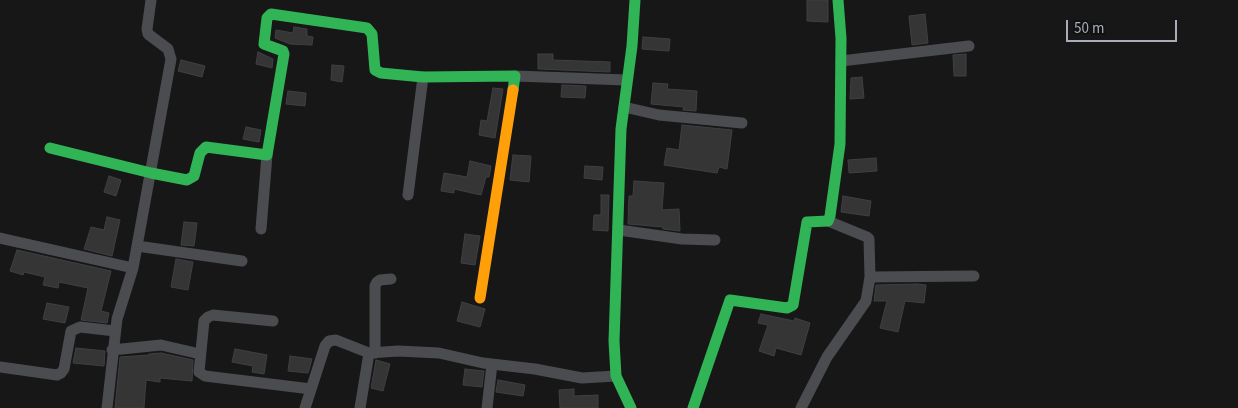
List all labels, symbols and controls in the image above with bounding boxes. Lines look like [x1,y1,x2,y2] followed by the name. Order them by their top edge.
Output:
[1068,10,1179,42] scale bar
[1074,18,1104,39] text: 50 m

